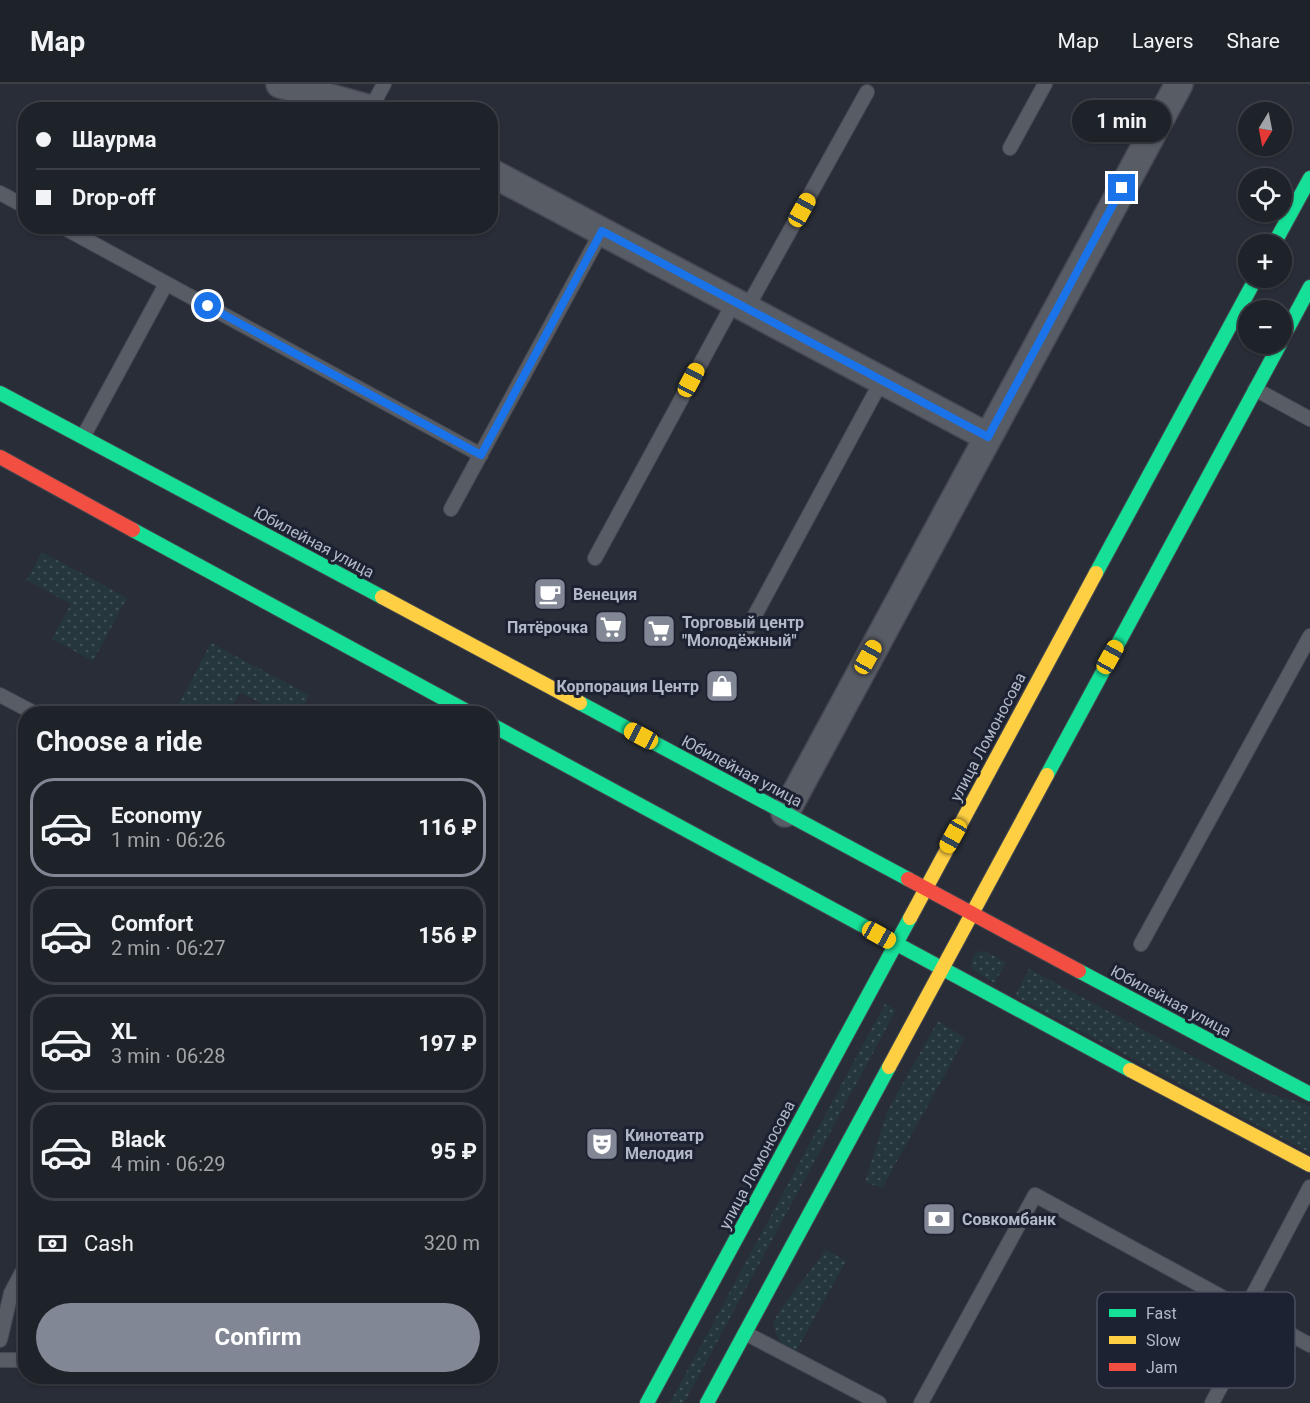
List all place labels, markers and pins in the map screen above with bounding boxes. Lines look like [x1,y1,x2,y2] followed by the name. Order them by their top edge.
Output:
[532,576,568,612] cafe icon: Венеция
[573,585,637,604] place label: Венеция
[593,609,629,645] supermarket icon: Пятёрочка
[641,613,677,649] supermarket icon: Торговый центр "Молодёжный"
[682,613,804,650] place label: Торговый центр "Молодёжный"
[507,618,588,637] place label: Пятёрочка
[704,668,740,704] shop icon: Корпорация Центр
[556,677,699,696] place label: Корпорация Центр
[584,1126,620,1162] theatre icon: Кинотеатр Мелодия
[625,1126,704,1163] place label: Кинотеатр Мелодия
[921,1201,957,1237] bank icon: Совкомбанк
[962,1210,1057,1229] place label: Совкомбанк

